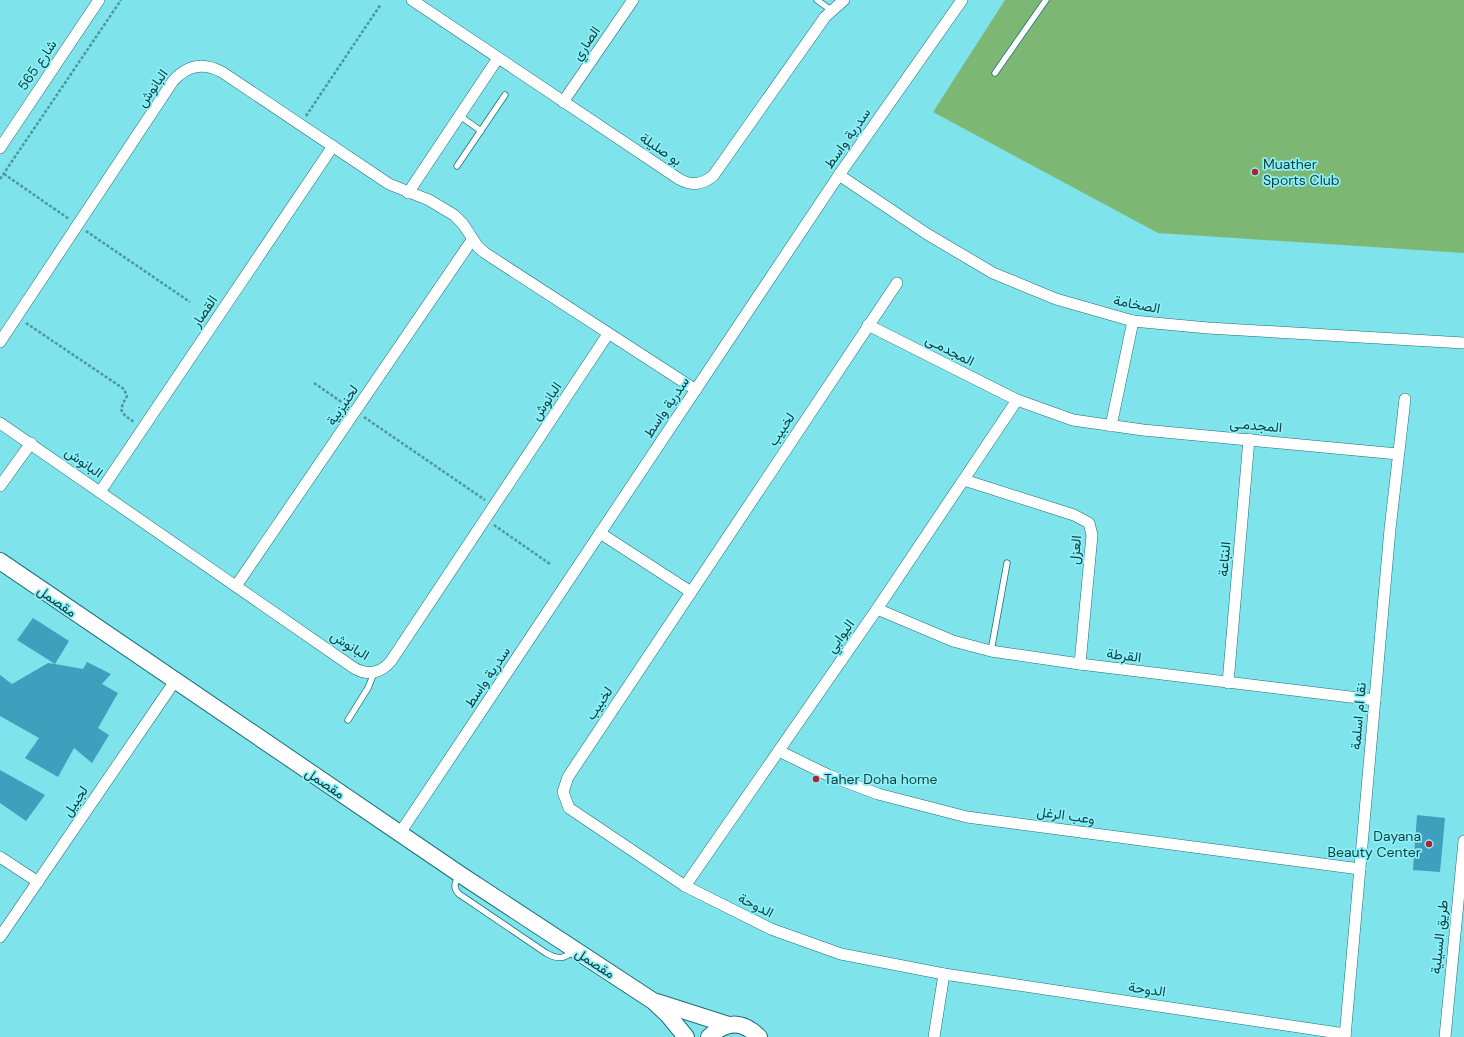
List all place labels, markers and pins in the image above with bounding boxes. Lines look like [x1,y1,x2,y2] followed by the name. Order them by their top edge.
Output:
[1263,155,1340,189] place label: Muather Sports Club
[1250,167,1260,177] marker: Muather Sports Club
[824,770,937,788] place label: Taher Doha home
[811,774,821,784] marker: Taher Doha home
[1328,827,1421,861] place label: Dayana Beauty Center
[1424,839,1434,849] marker: Dayana Beauty Center

